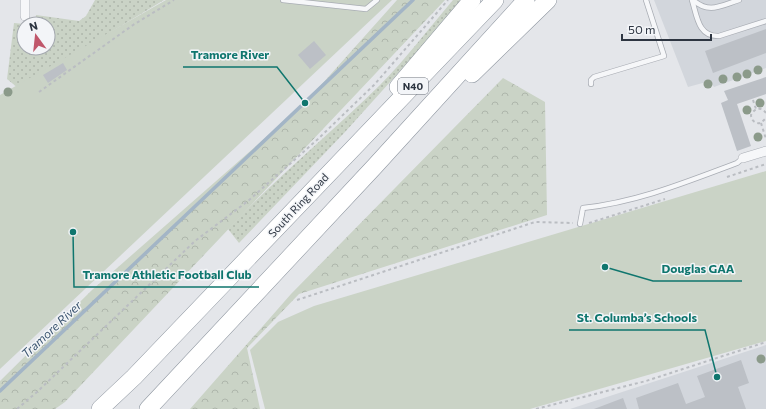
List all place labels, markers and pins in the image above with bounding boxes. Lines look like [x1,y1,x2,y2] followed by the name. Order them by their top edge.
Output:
[183,43,277,67] callout: Tramore River
[653,257,742,281] callout: Douglas GAA
[74,263,259,287] callout: Tramore Athletic Football Club
[569,306,705,330] callout: St. Columba’s Schools

